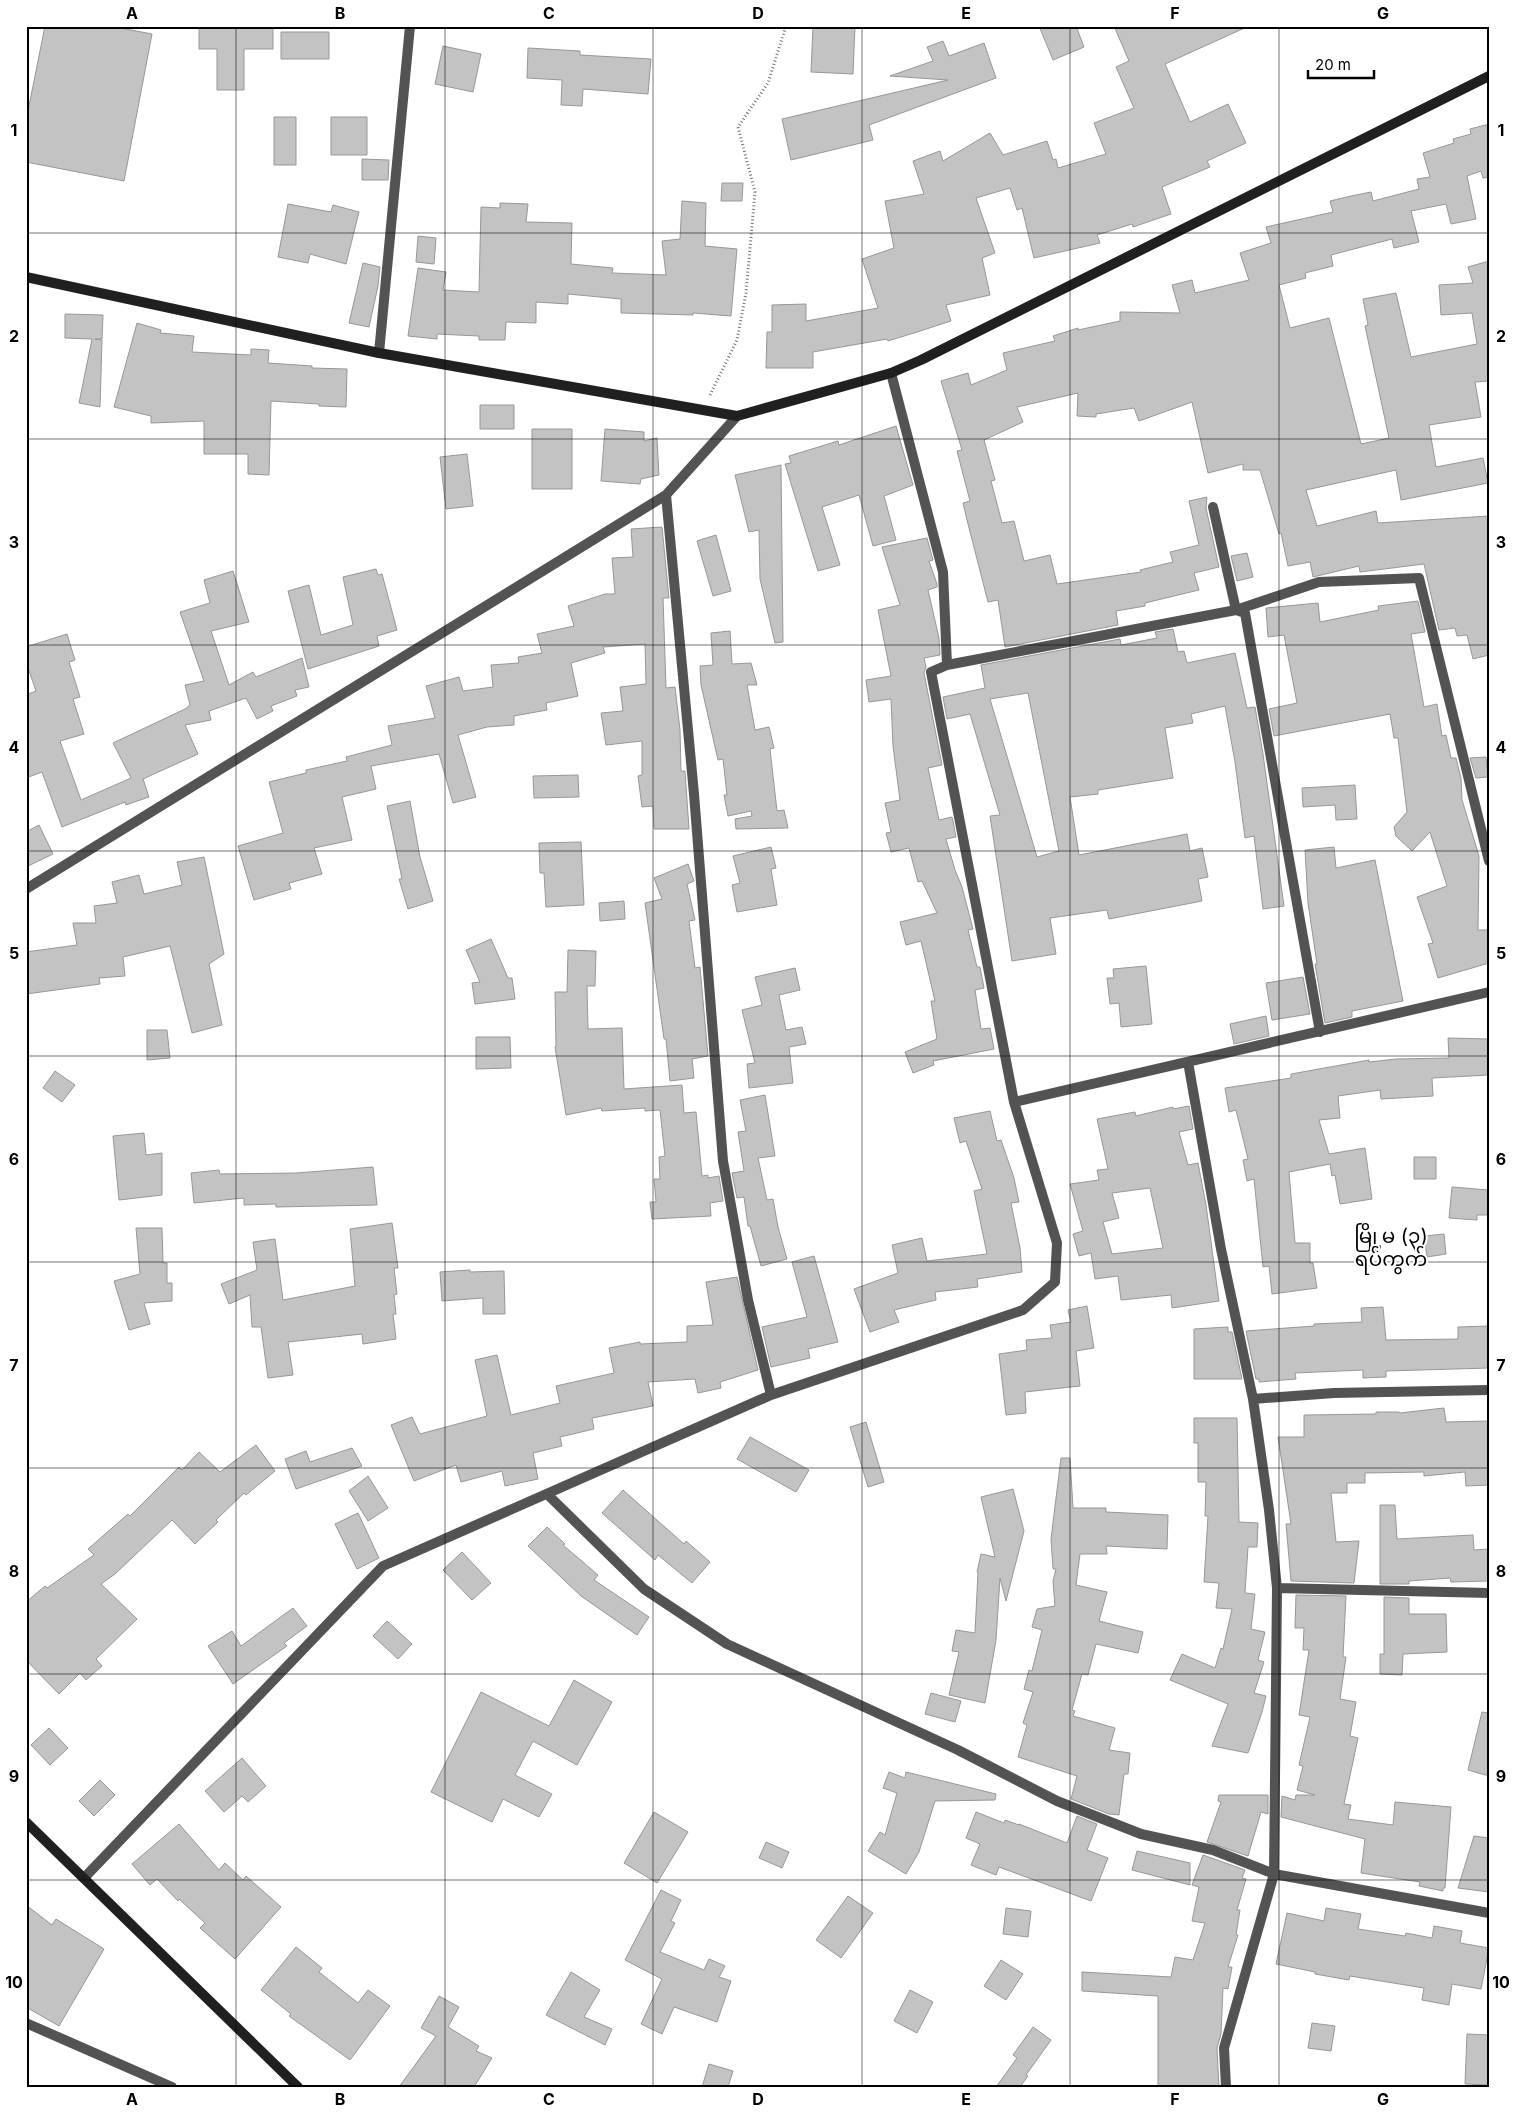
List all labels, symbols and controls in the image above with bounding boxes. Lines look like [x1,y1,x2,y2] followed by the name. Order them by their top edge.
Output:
[126,3,138,23] text: A
[335,3,345,23] text: B
[543,3,555,23] text: C
[752,3,764,23] text: D
[961,3,971,23] text: E
[1170,3,1180,23] text: F
[1377,3,1389,23] text: G
[1308,48,1374,80] scale bar
[1315,55,1351,74] text: 20 m
[11,120,17,140] text: 1
[1498,120,1504,140] text: 1
[9,326,19,346] text: 2
[1496,326,1506,346] text: 2
[9,532,19,552] text: 3
[1496,532,1506,552] text: 3
[9,737,20,757] text: 4
[1496,737,1507,757] text: 4
[9,943,19,963] text: 5
[1496,943,1506,963] text: 5
[9,1149,19,1169] text: 6
[1496,1149,1506,1169] text: 6
[1354,1222,1428,1275] district label: မြို့မ (၃) ရပ်ကွက်
[9,1355,19,1375] text: 7
[1496,1355,1506,1375] text: 7
[9,1561,19,1581] text: 8
[1496,1561,1506,1581] text: 8
[9,1766,19,1786] text: 9
[1496,1766,1506,1786] text: 9
[5,1972,23,1992] text: 10
[1492,1972,1510,1992] text: 10
[126,2089,138,2109] text: A
[335,2089,345,2109] text: B
[543,2089,555,2109] text: C
[752,2089,764,2109] text: D
[961,2089,971,2109] text: E
[1170,2089,1180,2109] text: F
[1377,2089,1389,2109] text: G

